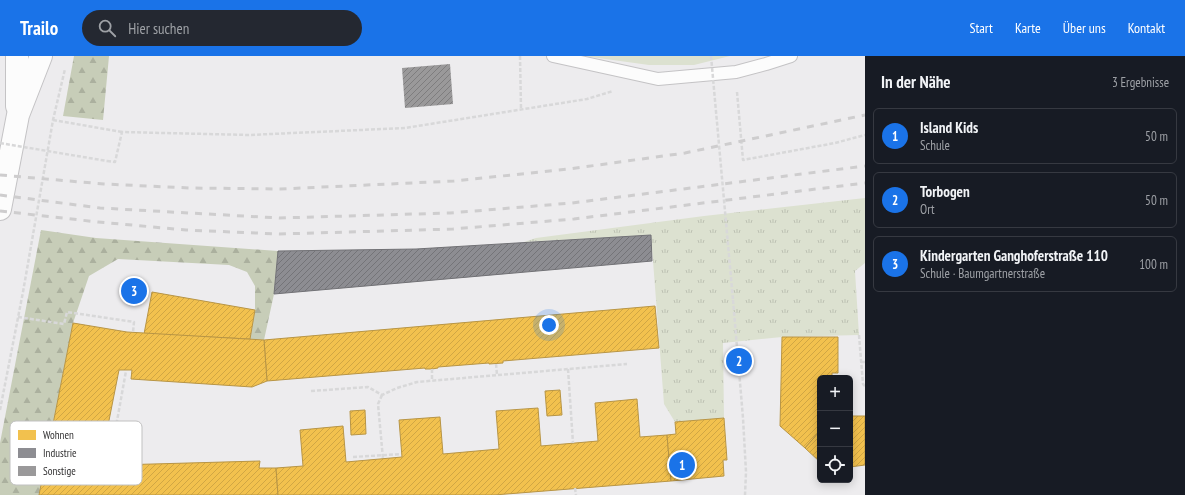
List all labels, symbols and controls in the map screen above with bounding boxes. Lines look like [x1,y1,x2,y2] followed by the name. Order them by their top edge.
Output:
[82,10,362,46] search box
[20,16,58,40] text: Trailo
[96,17,118,39] icon: search
[128,19,189,38] text: Hier suchen
[969,19,993,37] text: Start
[1015,19,1041,37] text: Karte
[1063,19,1106,37] text: Über uns
[1128,19,1165,37] text: Kontakt
[881,71,951,93] text: In der Nähe
[1112,74,1169,91] text: 3 Ergebnisse
[920,118,978,137] text: Island Kids
[892,128,898,145] text: 1
[1145,128,1168,145] text: 50 m
[920,137,950,154] text: Schule
[920,182,970,201] text: Torbogen
[892,192,898,209] text: 2
[1145,192,1168,209] text: 50 m
[920,201,935,218] text: Ort
[920,246,1108,265] text: Kindergarten Ganghoferstraße 110
[892,256,898,273] text: 3
[1139,256,1168,273] text: 100 m
[920,265,1045,282] text: Schule · Baumgartnerstraße
[121,276,147,306] pin: 3
[539,315,559,335] your location
[726,346,752,376] pin: 2
[817,375,853,483] map controls
[817,375,853,411] button: +
[817,411,853,447] button: −
[10,421,142,485] legend
[43,428,74,442] text: Wohnen
[43,446,77,460] text: Industrie
[817,447,853,483] button: locate
[669,450,695,480] pin: 1
[43,464,76,478] text: Sonstige

